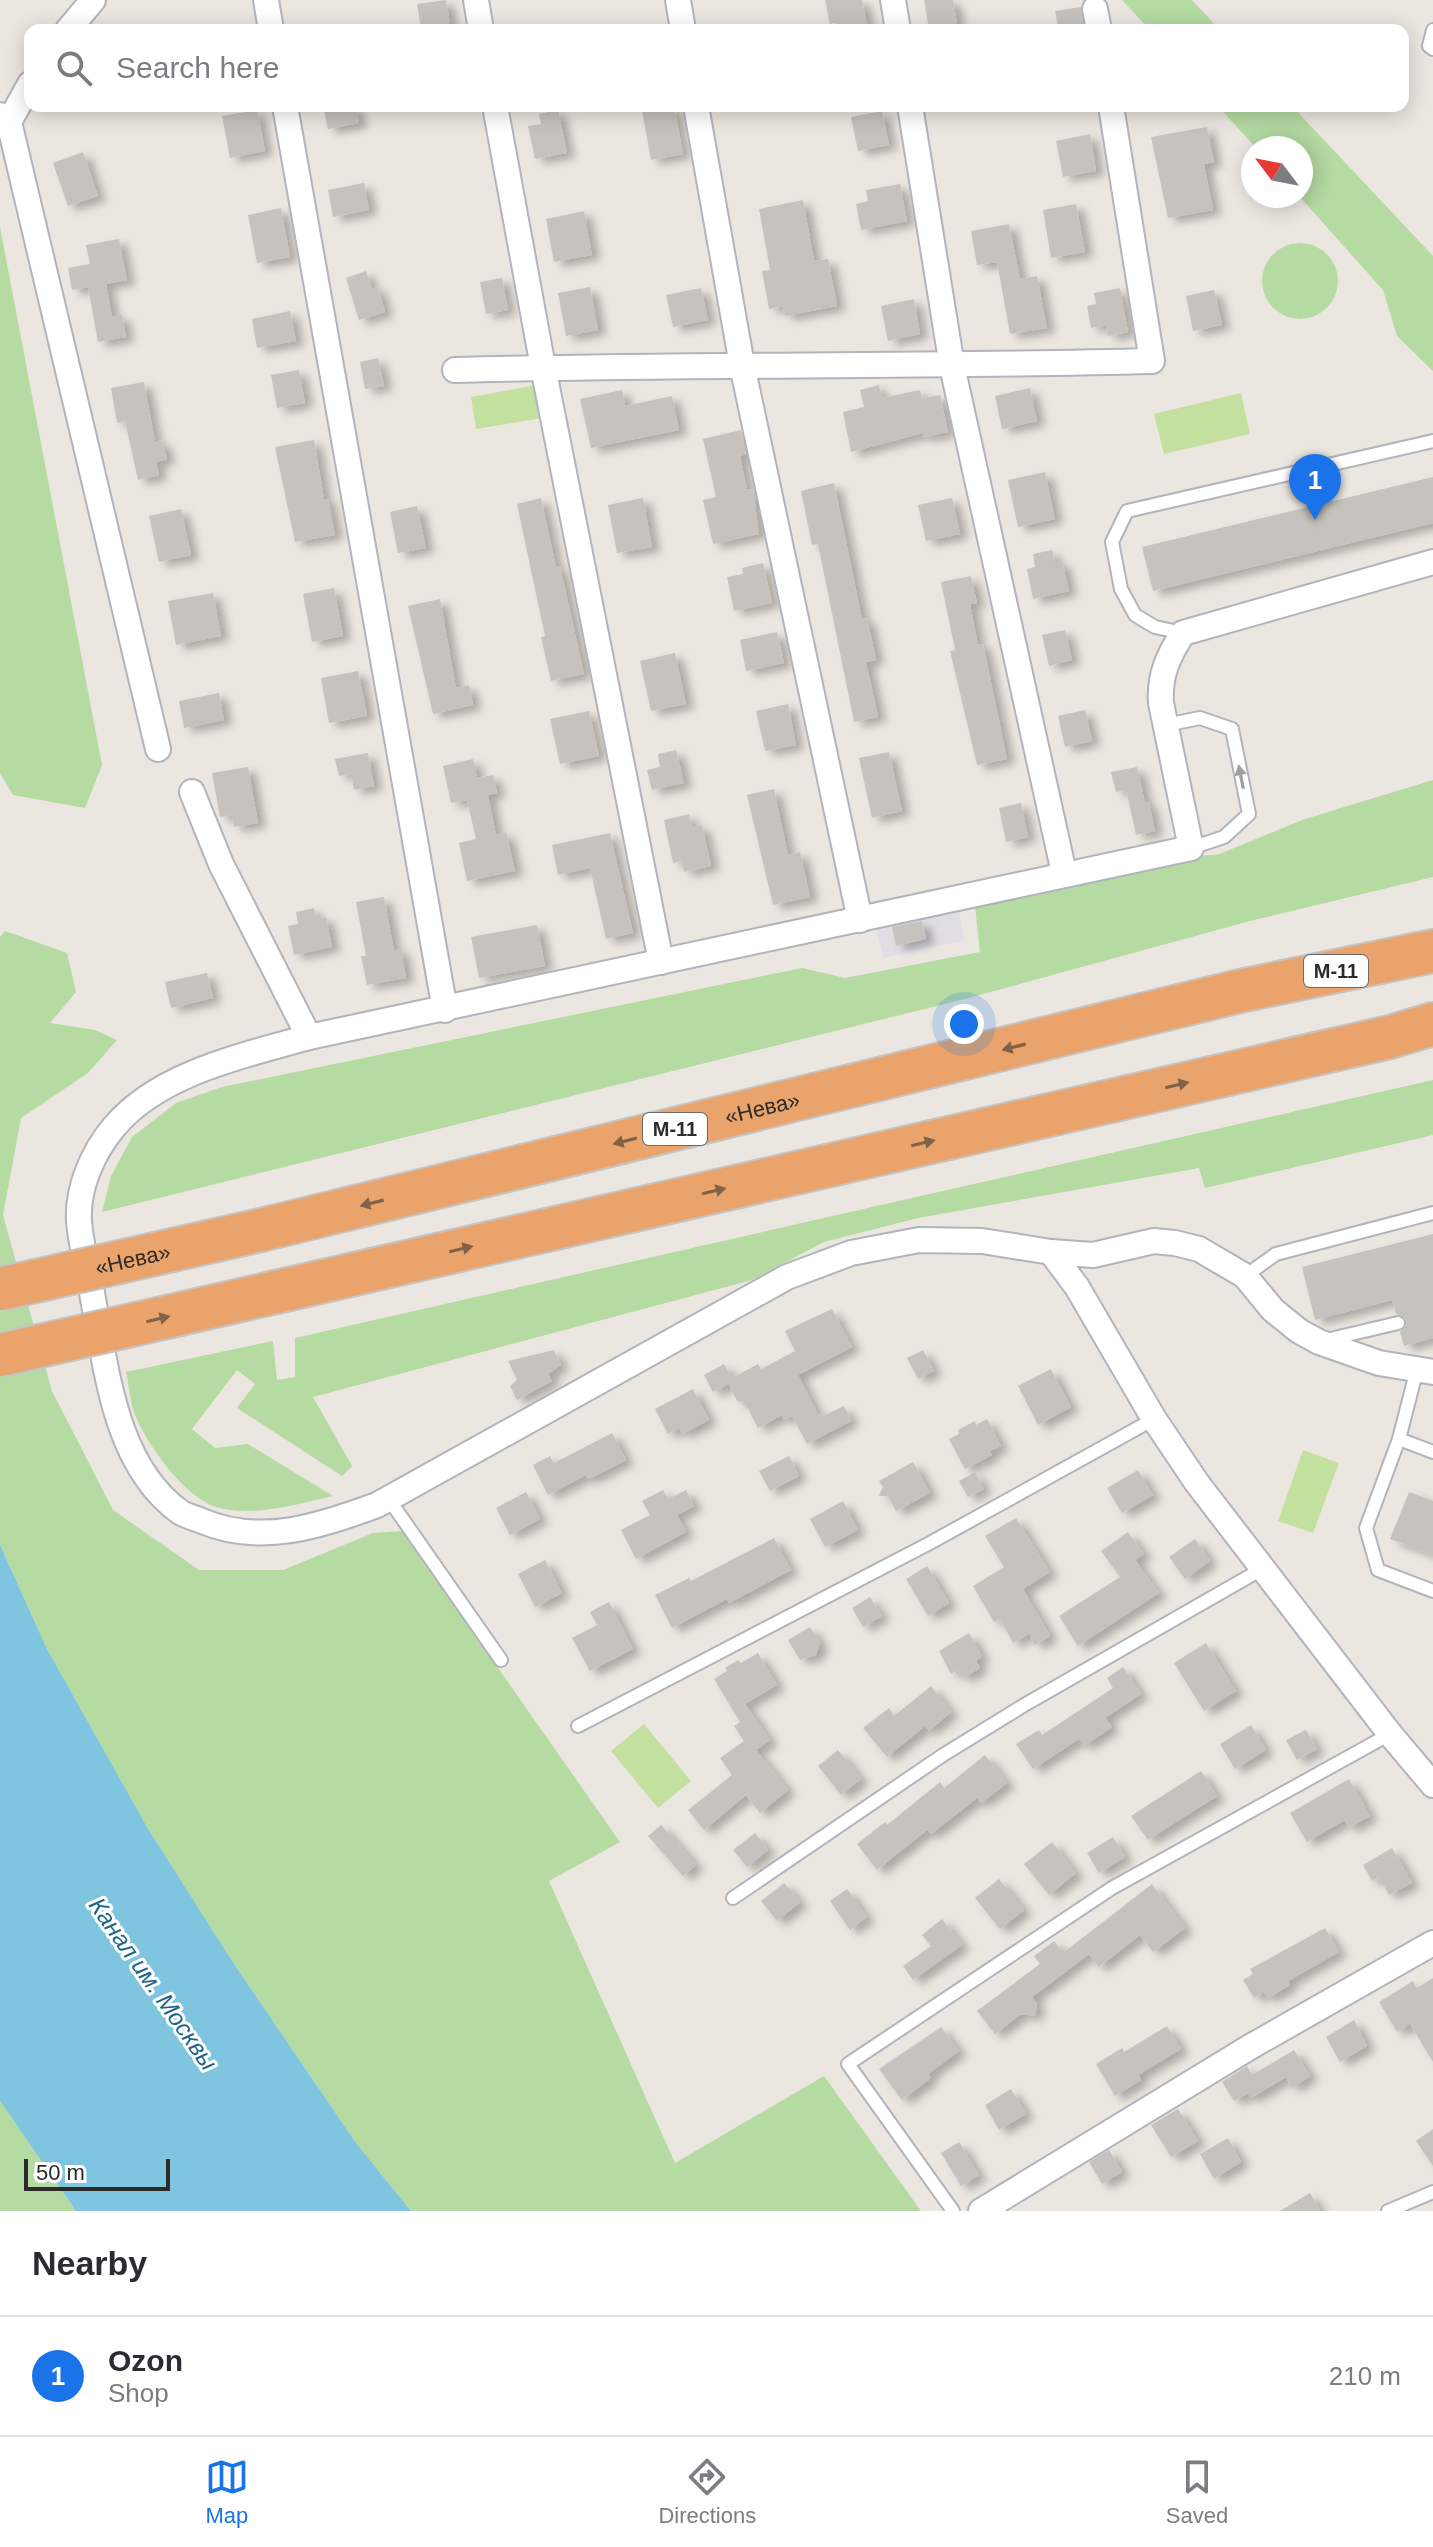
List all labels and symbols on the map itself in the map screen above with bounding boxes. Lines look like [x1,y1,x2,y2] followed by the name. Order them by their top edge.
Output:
[1241,136,1313,208] north arrow
[1289,454,1341,520] pin: 1
[1234,765,1247,790] one-way arrow
[1304,955,1368,987] road number: М-11
[944,1004,984,1044] your location
[1001,1041,1026,1053] one-way arrow
[1164,1078,1189,1091] one-way arrow
[722,1087,802,1129] street label: «Нева»
[643,1113,707,1145] road number: М-11
[612,1136,637,1148] one-way arrow
[911,1137,936,1149] one-way arrow
[702,1184,727,1197] one-way arrow
[360,1197,385,1210] one-way arrow
[93,1239,173,1280] street label: «Нева»
[448,1243,473,1255] one-way arrow
[146,1312,171,1325] one-way arrow
[84,1892,223,2075] water label: Канал им. Москвы
[24,2155,170,2191] scale bar

